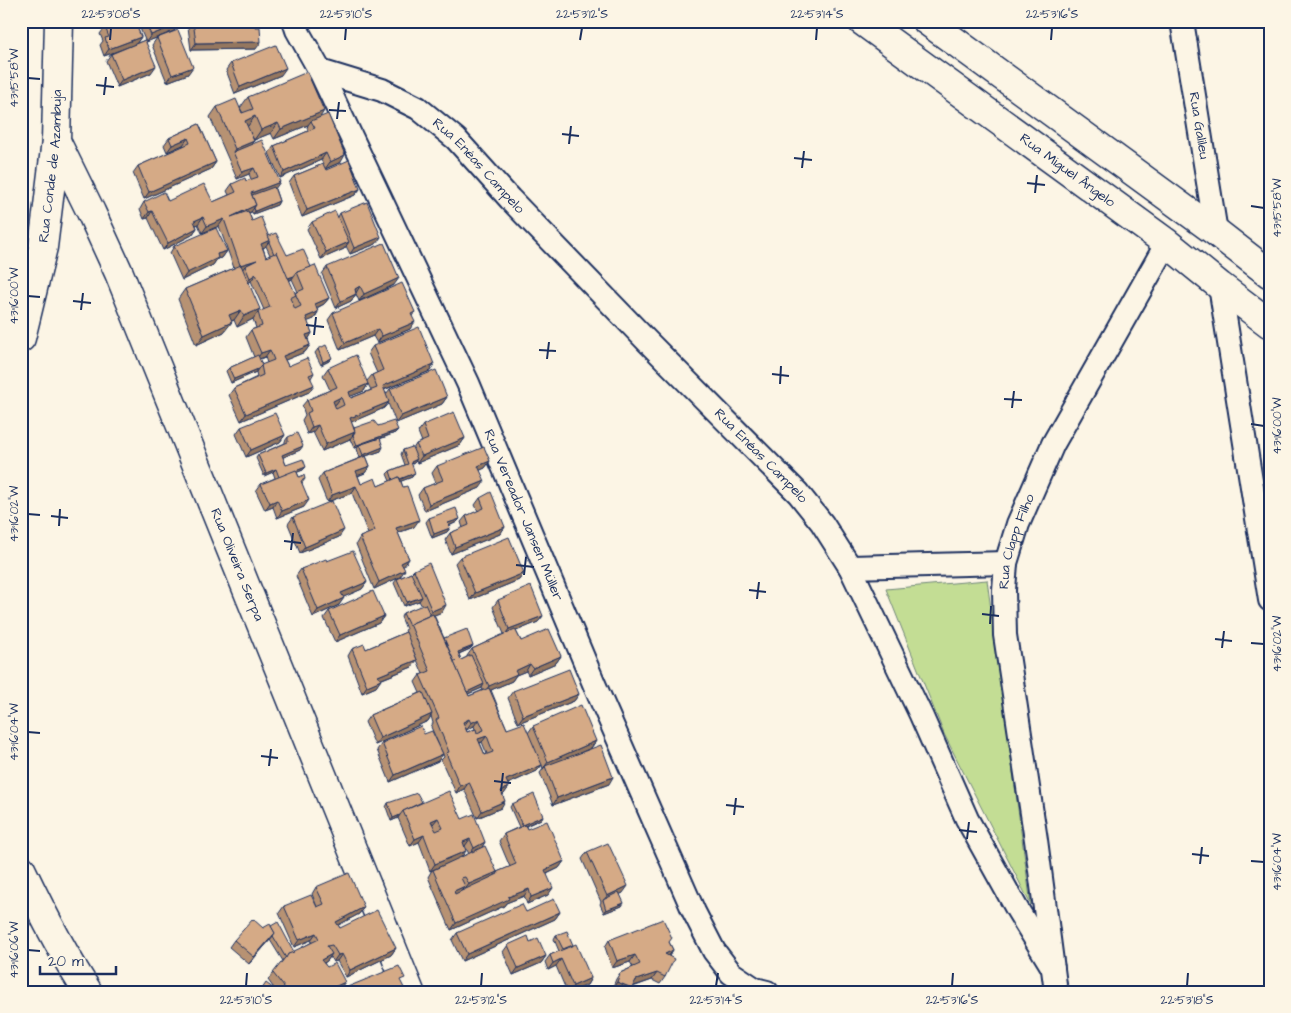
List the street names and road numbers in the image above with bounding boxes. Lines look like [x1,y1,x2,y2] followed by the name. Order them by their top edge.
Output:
[34,89,67,244] street label: Rua Conde de Azambuja
[1184,91,1214,161] street label: Rua Galileu
[428,114,529,218] street label: Rua Enéas Campelo
[1015,129,1119,212] street label: Rua Miguel Ângelo
[710,404,812,508] street label: Rua Enéas Campelo
[479,426,568,604] street label: Rua Vereador Jansen Müller
[994,491,1040,590] street label: Rua Clapp Filho
[205,505,269,624] street label: Rua Oliveira Serpa

